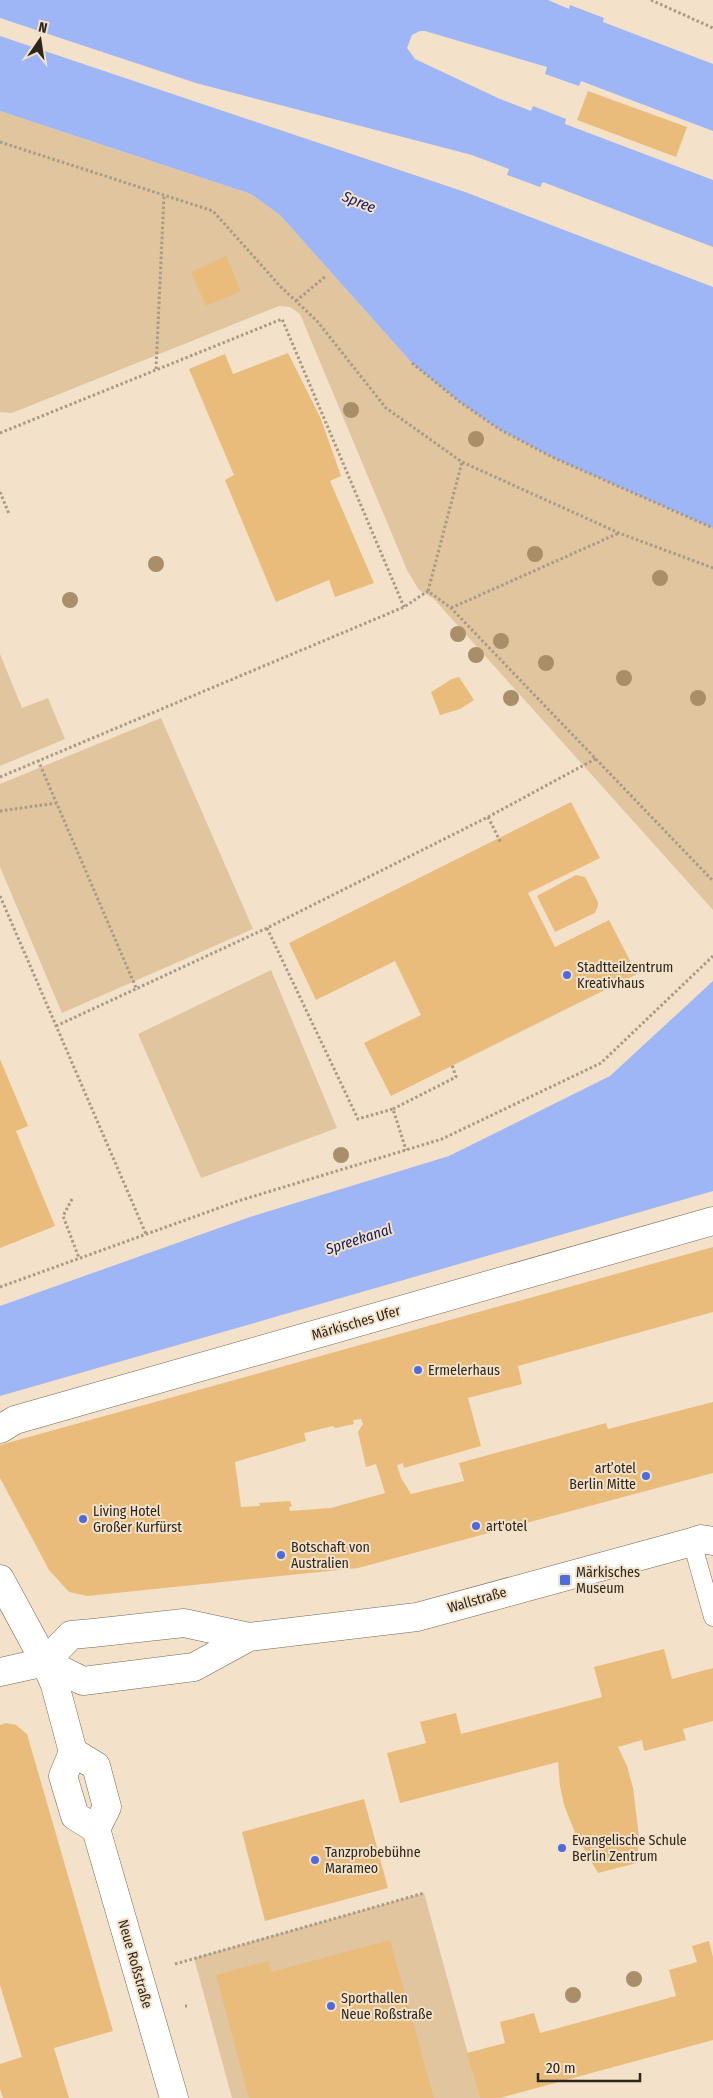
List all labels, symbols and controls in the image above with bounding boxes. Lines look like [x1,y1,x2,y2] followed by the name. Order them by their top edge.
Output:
[15,15,65,65] north arrow
[37,19,49,37] text: N
[339,187,378,217] water label: Spree
[577,959,673,992] place label: Stadtteilzentrum Kreativhaus
[561,969,573,981] marker: Stadtteilzentrum Kreativhaus
[323,1220,395,1259] water label: Spreekanal
[310,1302,402,1344] street label: Märkisches Ufer
[428,1362,500,1379] place label: Ermelerhaus
[412,1364,424,1376] marker: Ermelerhaus
[569,1460,636,1493] place label: art’otel Berlin Mitte
[640,1470,652,1482] marker: art’otel Berlin Mitte
[93,1503,182,1536] place label: Living Hotel Großer Kurfürst
[77,1513,89,1525] marker: Living Hotel Großer Kurfürst
[486,1518,527,1535] place label: art'otel
[470,1520,482,1532] marker: art'otel
[291,1539,370,1572] place label: Botschaft von Australien
[275,1549,287,1561] marker: Botschaft von Australien
[576,1564,640,1597] place label: Märkisches Museum
[558,1573,572,1587] marker: Märkisches Museum
[446,1583,508,1617] street label: Wallstraße
[572,1832,687,1865] place label: Evangelische Schule Berlin Zentrum
[556,1842,568,1854] marker: Evangelische Schule Berlin Zentrum
[325,1844,421,1877] place label: Tanzprobebühne Marameo
[309,1854,321,1866] marker: Tanzprobebühne Marameo
[114,1918,156,2010] street label: Neue Roßstraße
[341,1990,433,2023] place label: Sporthallen Neue Roßstraße
[325,2000,337,2012] marker: Sporthallen Neue Roßstraße
[538,2050,640,2082] scale bar
[546,2059,576,2077] text: 20 m

